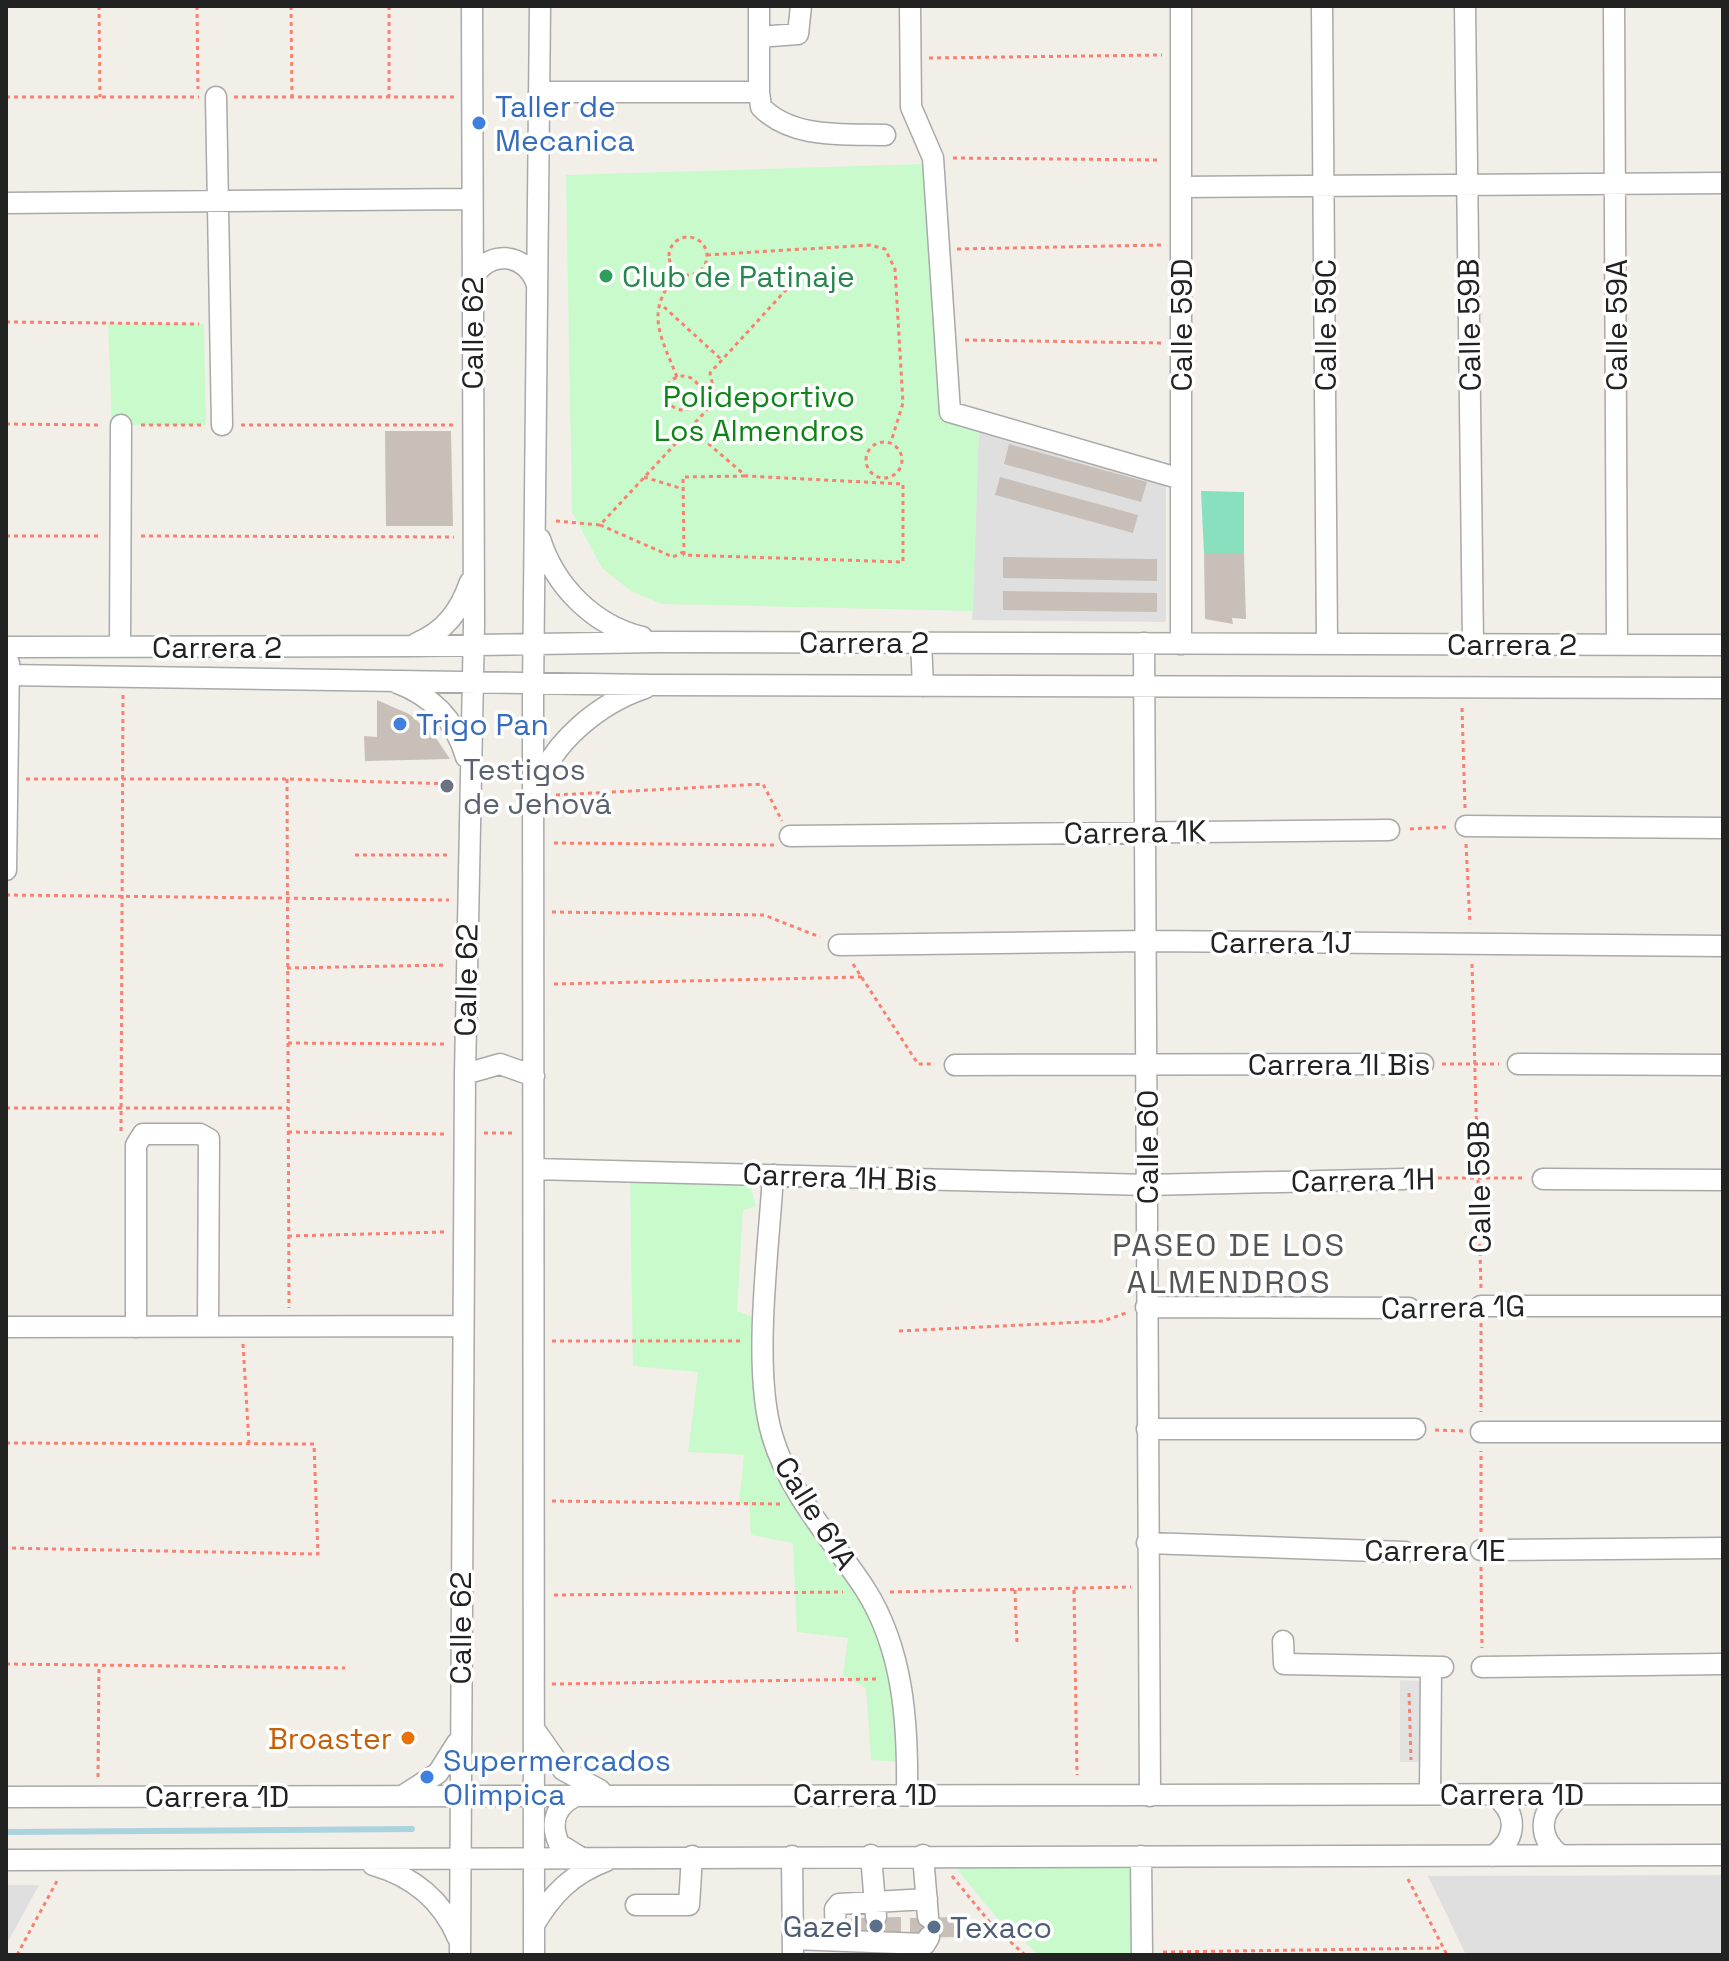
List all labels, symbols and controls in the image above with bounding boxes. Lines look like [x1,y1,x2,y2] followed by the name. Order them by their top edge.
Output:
[495,87,635,160] place label: Taller de Mecanica
[470,114,488,132] marker: Taller de Mecanica
[622,257,855,296] place label: Club de Patinaje
[1448,258,1490,392] street label: Calle 59B
[1162,259,1201,391] street label: Calle 59D
[1306,259,1345,391] street label: Calle 59C
[1597,259,1636,391] street label: Calle 59A
[597,267,615,285] marker: Club de Patinaje
[453,276,492,390] street label: Calle 62
[654,377,864,450] park label: Polideportivo Los Almendros
[799,623,929,662] street label: Carrera 2
[1447,625,1577,664] street label: Carrera 2
[152,628,282,667] street label: Carrera 2
[416,705,549,744] place label: Trigo Pan
[391,715,409,733] marker: Trigo Pan
[463,750,612,823] place label: Testigos de Jehová
[438,777,456,795] marker: Testigos de Jehová
[1063,811,1207,853] street label: Carrera 1K
[446,923,486,1037] street label: Calle 62
[1210,923,1352,962] street label: Carrera 1J
[1248,1045,1430,1084] street label: Carrera 1I Bis
[1128,1090,1167,1204] street label: Calle 60
[1458,1120,1500,1254] street label: Calle 59B
[742,1154,938,1200] street label: Carrera 1H Bis
[1290,1159,1436,1201] street label: Carrera 1H
[1112,1225,1346,1302] district label: PASEO DE LOS ALMENDROS
[1380,1286,1526,1328] street label: Carrera 1G
[766,1449,866,1577] street label: Calle 61A
[1364,1531,1506,1570] street label: Carrera 1E
[441,1571,480,1685] street label: Calle 62
[268,1719,392,1758] place label: Broaster
[399,1729,417,1747] marker: Broaster
[443,1741,671,1814] place label: Supermercados Olimpica
[418,1768,436,1786] marker: Supermercados Olimpica
[793,1775,937,1814] street label: Carrera 1D
[1440,1775,1584,1814] street label: Carrera 1D
[145,1777,289,1816] street label: Carrera 1D
[783,1907,860,1946] place label: Gazel
[950,1908,1052,1947] place label: Texaco
[867,1917,885,1935] marker: Gazel
[925,1918,943,1936] marker: Texaco

